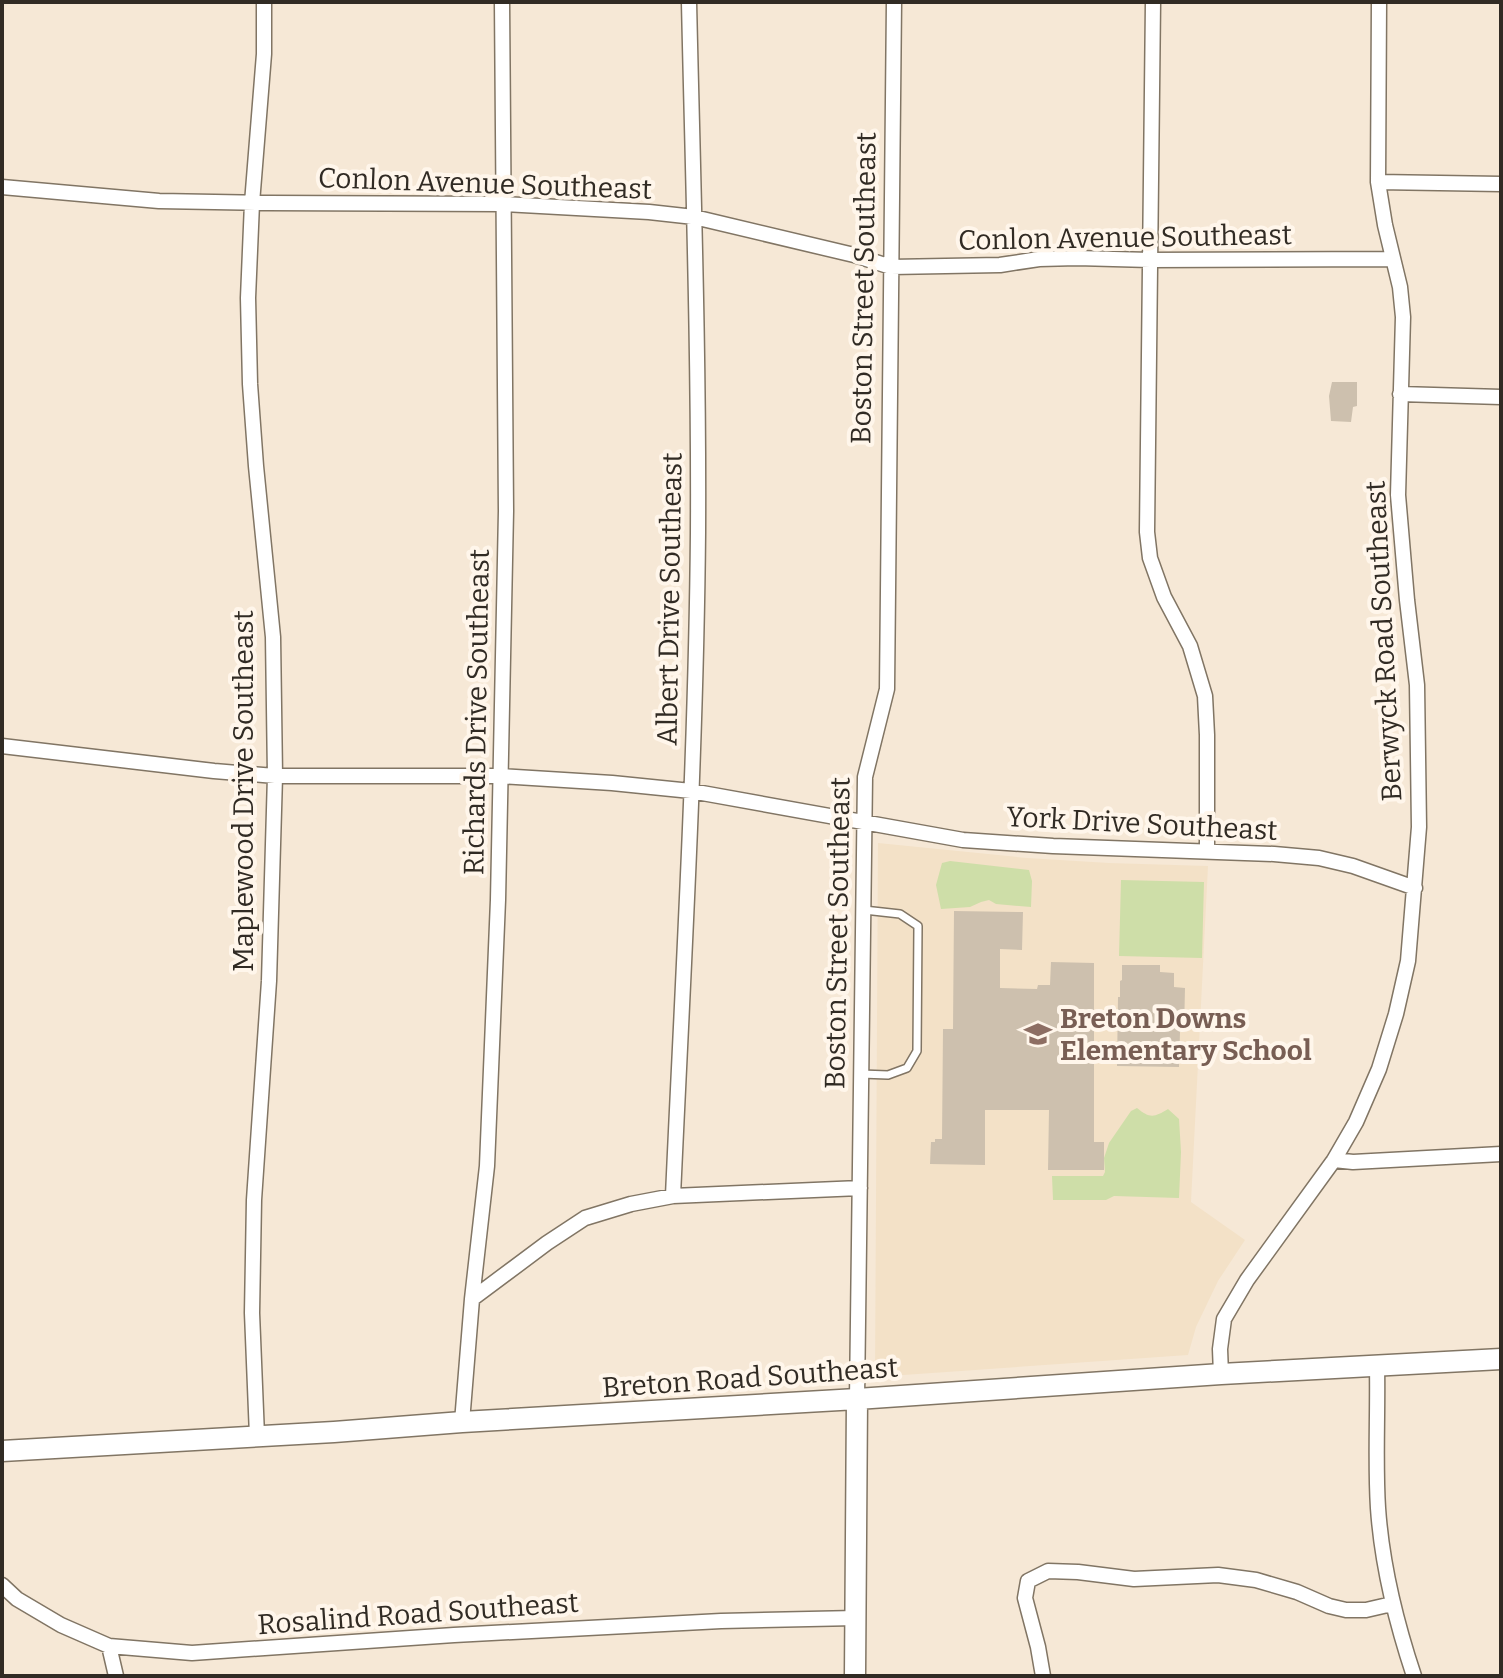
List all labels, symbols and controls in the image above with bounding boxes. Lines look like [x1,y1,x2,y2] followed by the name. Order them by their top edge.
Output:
[844,132,883,444] street label: Boston Street Southeast
[318,161,652,206] street label: Conlon Avenue Southeast
[958,218,1292,257] street label: Conlon Avenue Southeast
[650,452,689,746] street label: Albert Drive Southeast
[1359,480,1408,802] street label: Berwyck Road Southeast
[457,549,496,875] street label: Richards Drive Southeast
[227,610,260,972] street label: Maplewood Drive Southeast
[818,777,857,1089] street label: Boston Street Southeast
[1006,800,1278,847] street label: York Drive Southeast
[1060,1002,1312,1067] place label: Breton Downs Elementary School
[1023,1019,1053,1049] school or university icon: Breton Downs Elementary School
[601,1351,899,1404] street label: Breton Road Southeast
[256,1586,580,1641] street label: Rosalind Road Southeast

